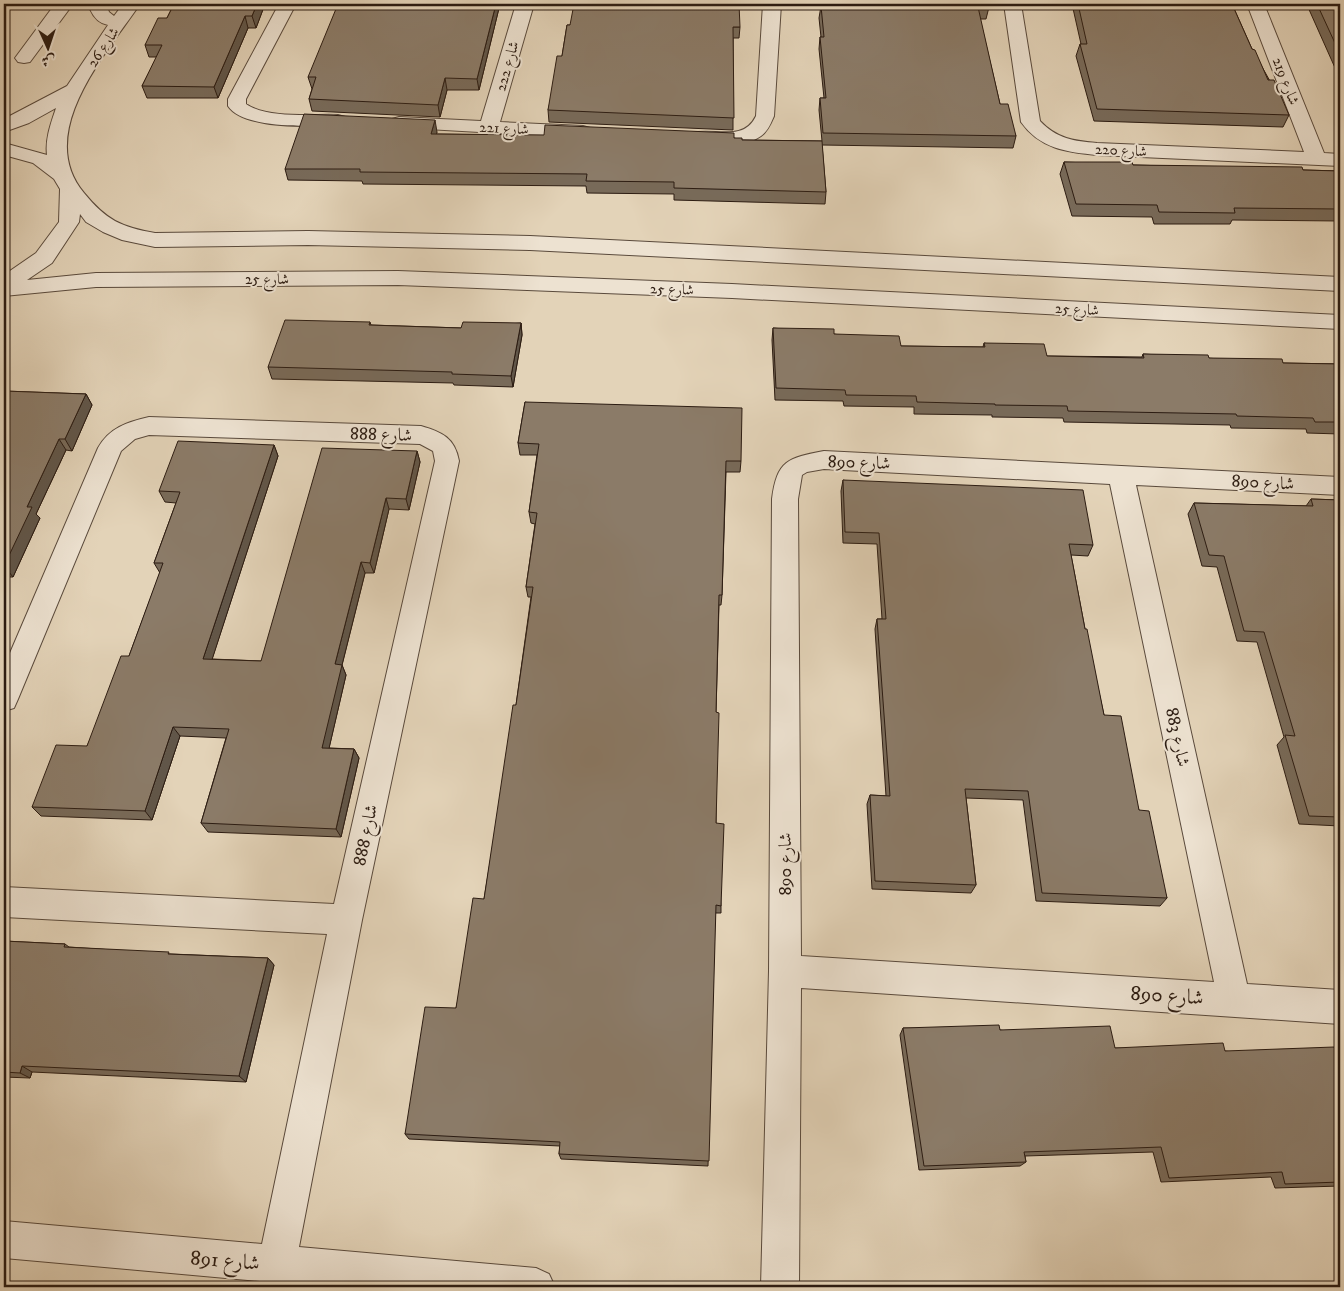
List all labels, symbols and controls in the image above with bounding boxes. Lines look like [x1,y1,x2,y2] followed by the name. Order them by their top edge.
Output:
[22,22,72,72] north arrow
[83,24,126,73] street label: شارع 26
[491,39,527,94] street label: شارع 222
[41,51,56,69] text: ش
[1265,55,1303,109] street label: شارع 219
[479,118,529,142] street label: شارع 221
[1094,140,1147,164] street label: شارع 220
[245,270,289,292] street label: شارع 25
[650,279,694,303] street label: شارع 25
[1054,299,1099,323] street label: شارع 25
[349,423,412,450] street label: شارع 888
[827,451,891,478] street label: شارع 890
[1231,470,1295,499] street label: شارع 890
[1157,706,1194,769] street label: شارع 883
[349,803,386,869] street label: شارع 888
[775,833,800,895] street label: شارع 890
[1129,980,1204,1016] street label: شارع 890
[189,1245,261,1281] street label: شارع 891

